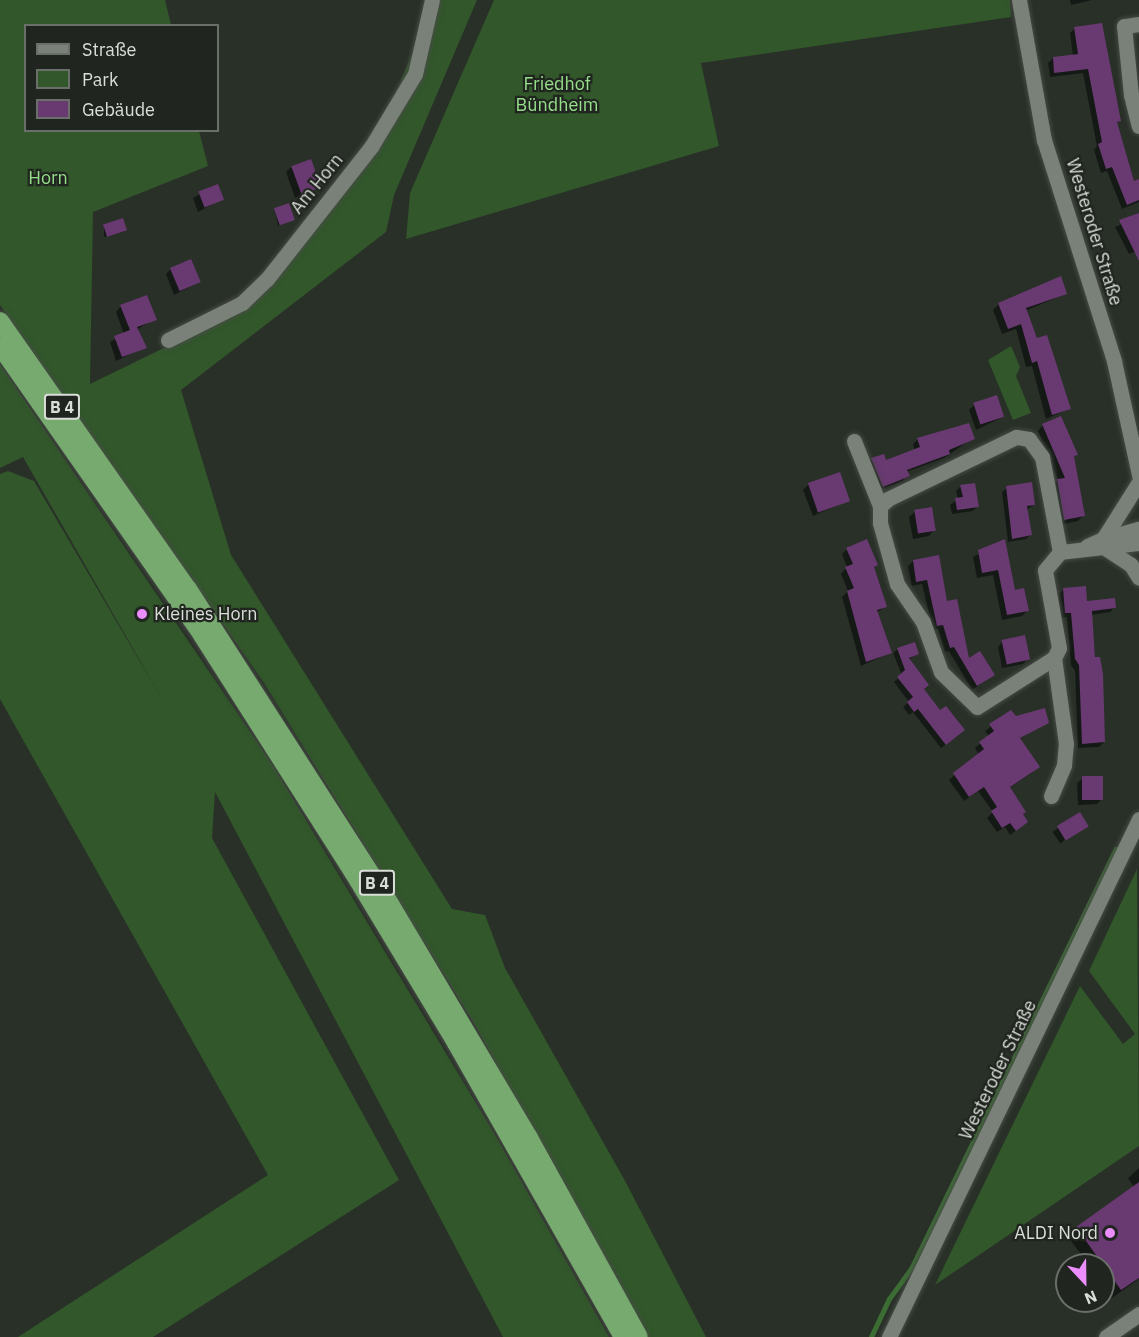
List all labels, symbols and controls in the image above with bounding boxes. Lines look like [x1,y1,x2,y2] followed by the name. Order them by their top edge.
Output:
[24,24,219,132] legend
[82,38,136,61] text: Straße
[82,68,118,91] text: Park
[516,74,598,116] park label: Friedhof Bündheim
[82,98,155,121] text: Gebäude
[286,150,348,218] street label: Am Horn
[1061,156,1127,308] street label: Westeroder Straße
[28,167,68,189] park label: Horn
[42,394,82,420] road number: B 4
[154,603,257,625] place label: Kleines Horn
[135,607,149,621] marker: Kleines Horn
[358,870,397,896] road number: B 4
[955,997,1041,1143] street label: Westeroder Straße
[1014,1222,1098,1244] place label: ALDI Nord
[1103,1226,1117,1240] marker: ALDI Nord
[1055,1253,1115,1313] north arrow
[1082,1286,1100,1309] text: N

